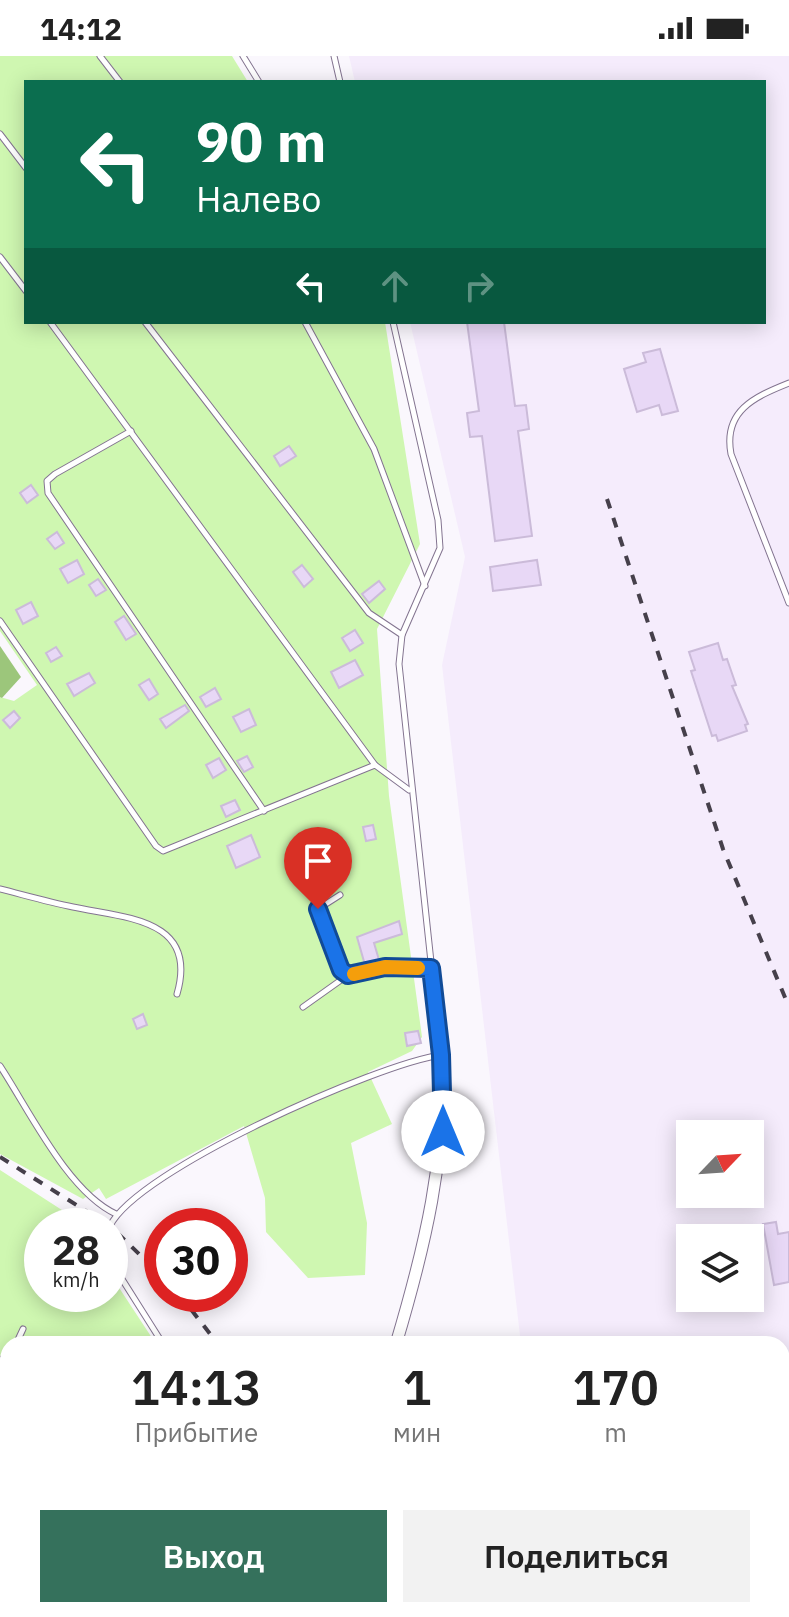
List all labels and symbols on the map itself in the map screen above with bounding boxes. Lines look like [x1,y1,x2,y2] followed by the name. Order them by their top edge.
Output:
[284,827,352,909] pin
[401,1090,485,1174] position arrow
[676,1120,764,1208] north arrow
[144,1208,248,1312] speed limit sign: 30

